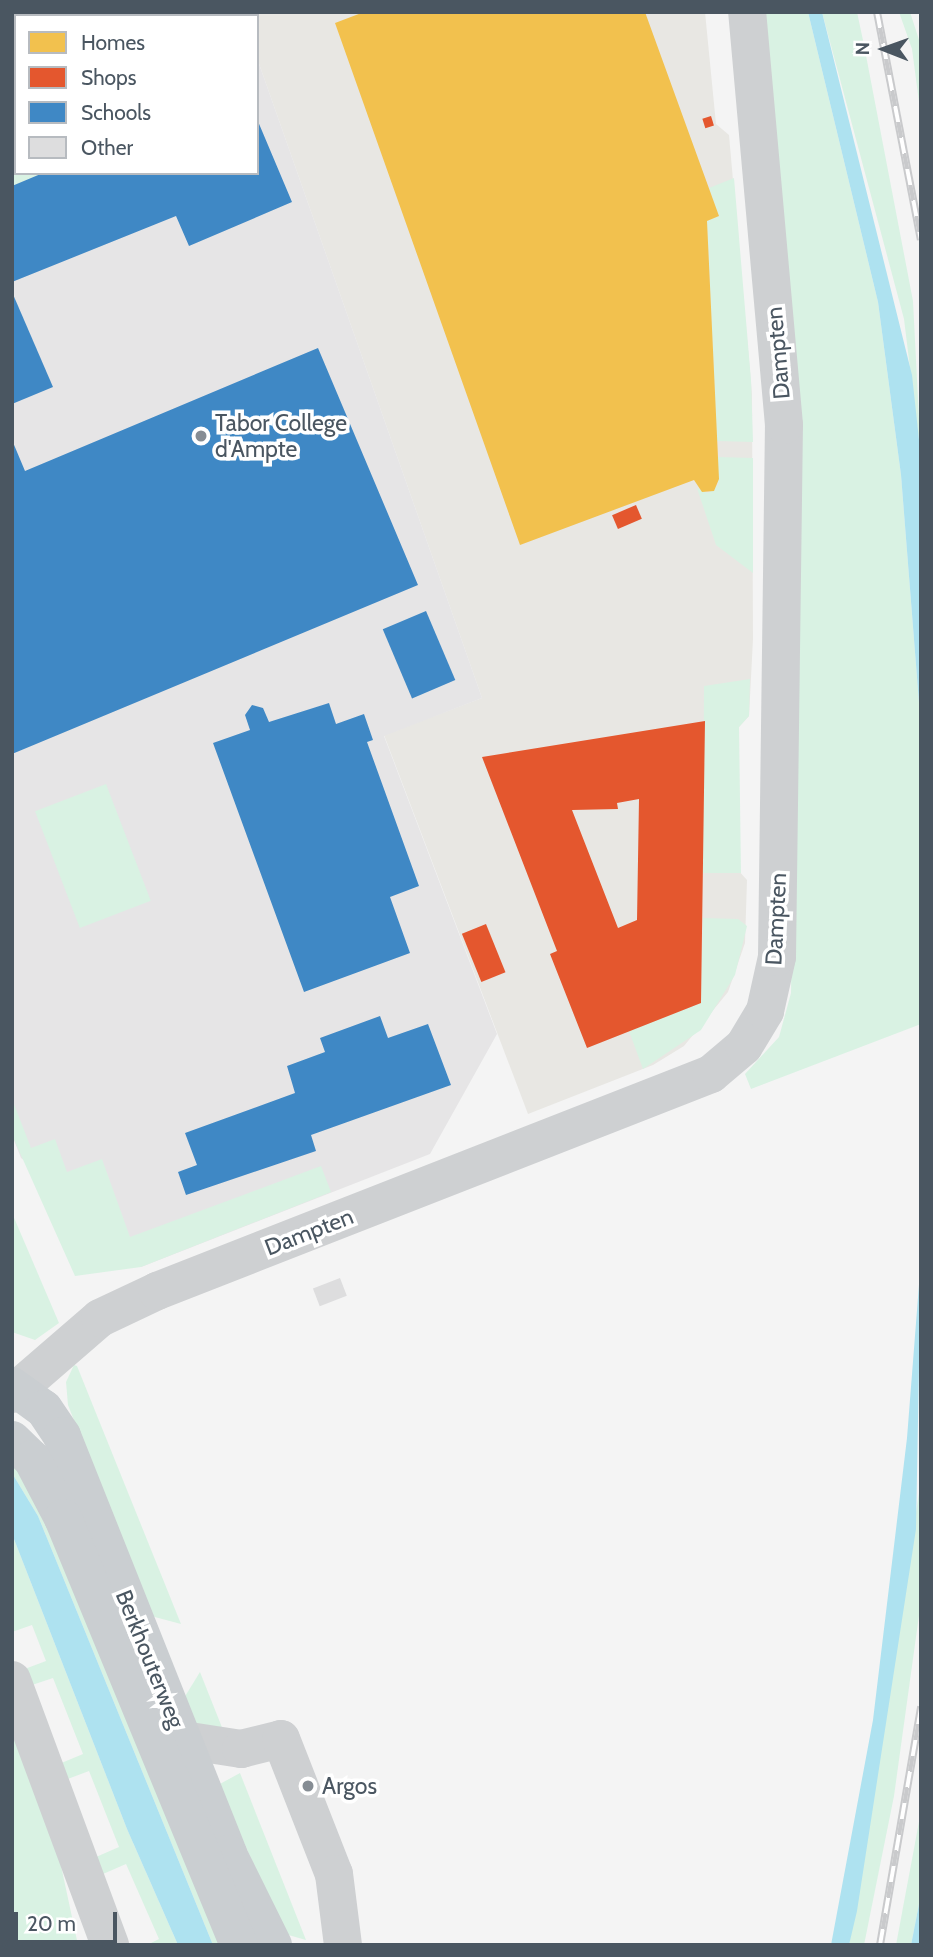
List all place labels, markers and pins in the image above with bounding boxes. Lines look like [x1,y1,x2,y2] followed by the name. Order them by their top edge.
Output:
[215,409,347,463] place label: Tabor College d'Ampte
[193,428,209,444] marker: Tabor College d'Ampte
[322,1772,377,1800] place label: Argos
[300,1778,316,1794] marker: Argos

